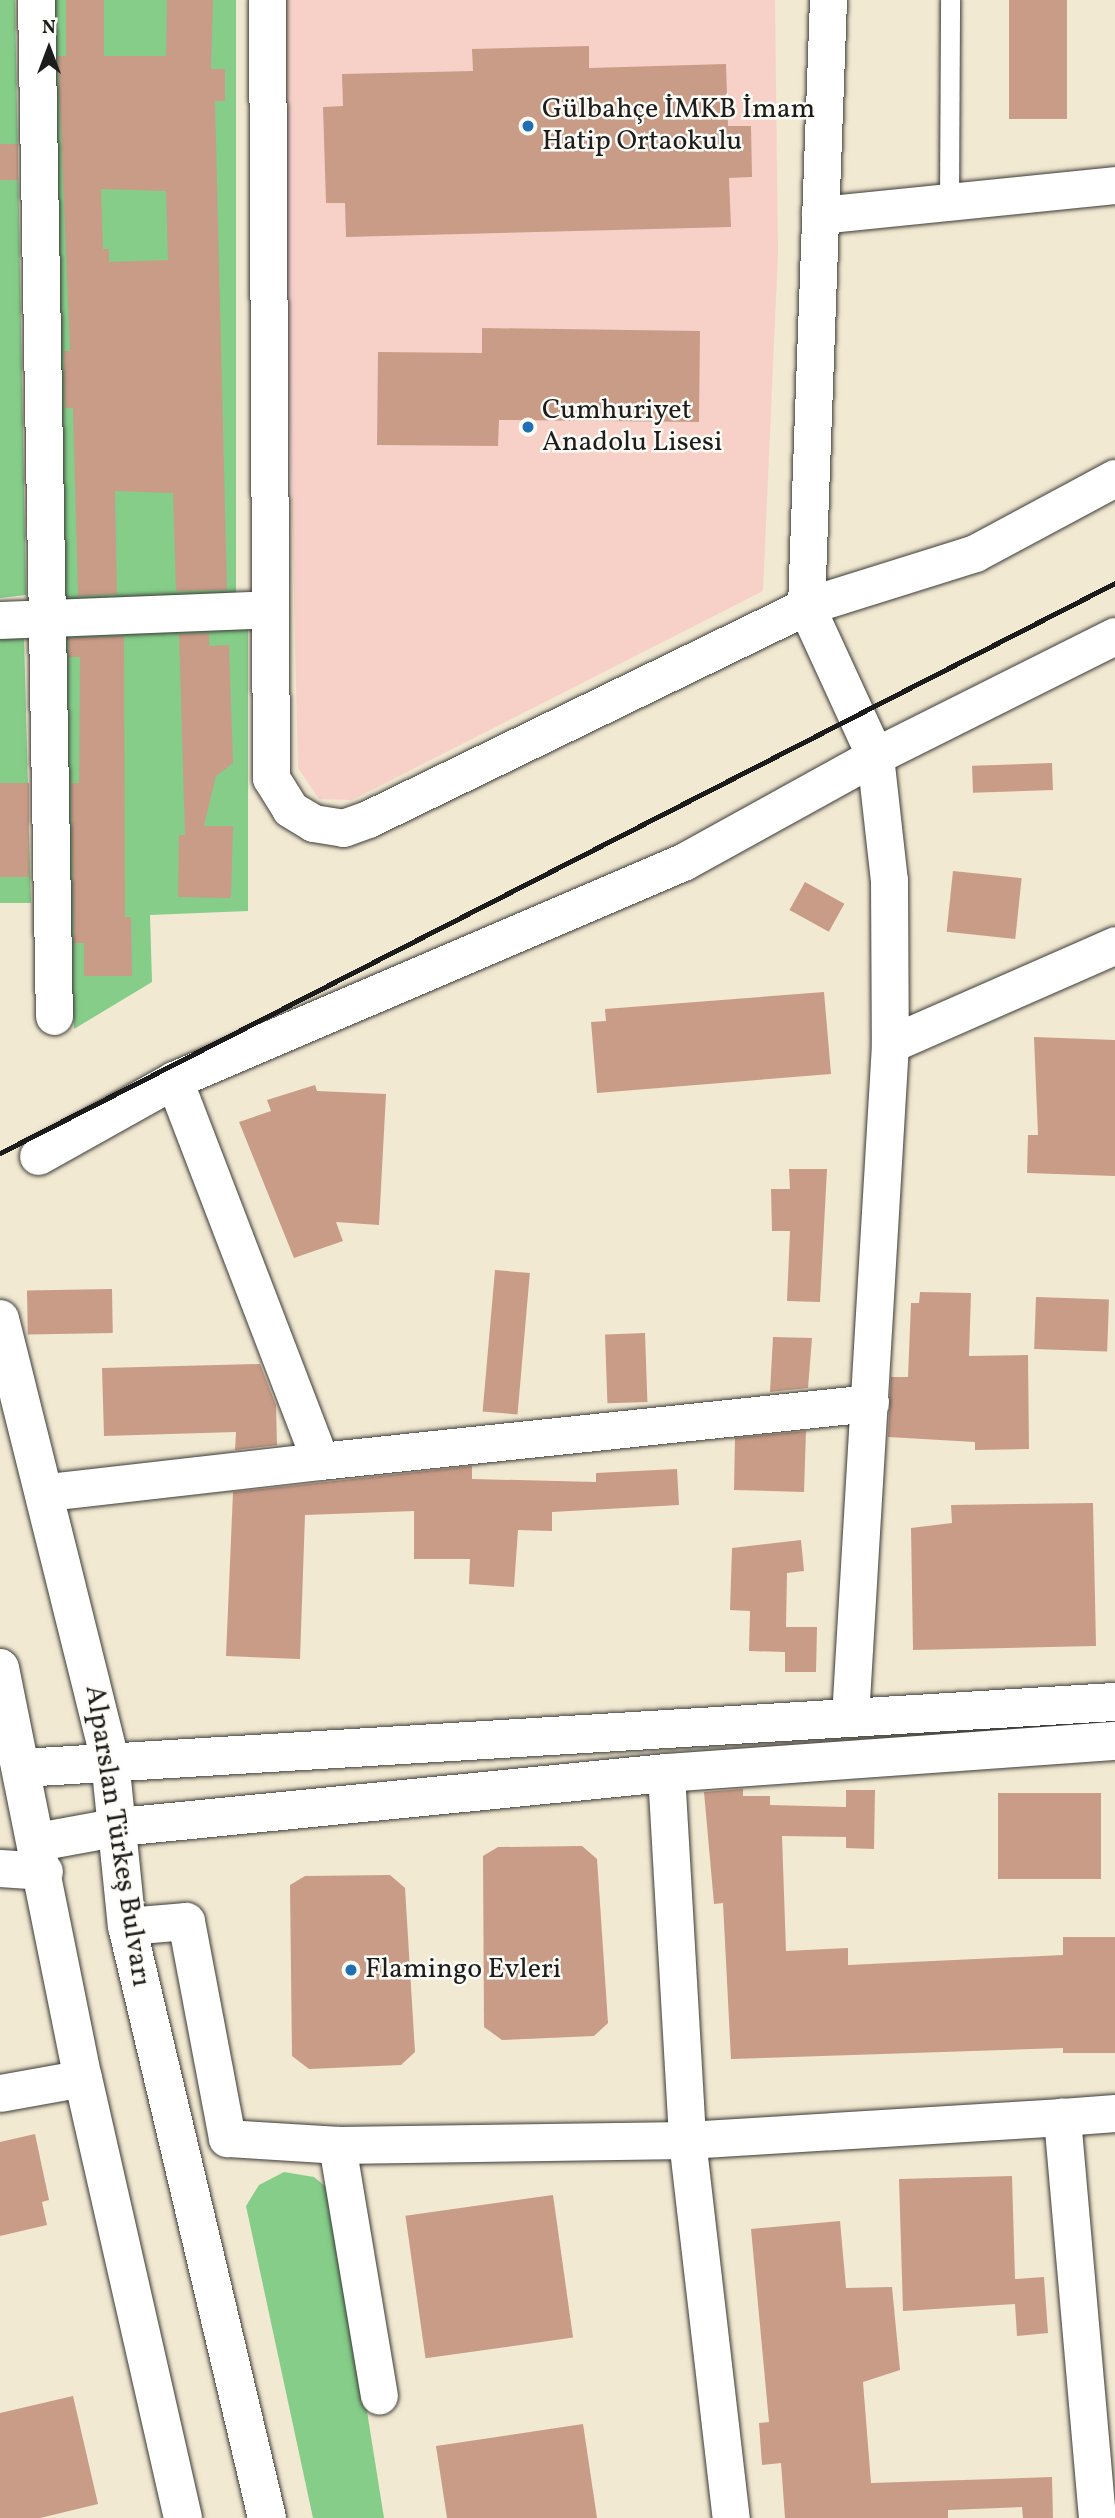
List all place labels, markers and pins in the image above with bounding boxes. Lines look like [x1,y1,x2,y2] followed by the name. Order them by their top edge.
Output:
[542,93,815,159] place label: Gülbahçe İMKB İmam Hatip Ortaokulu
[520,118,536,134] marker: Gülbahçe İMKB İmam Hatip Ortaokulu
[542,394,722,460] place label: Cumhuriyet Anadolu Lisesi
[520,419,536,435] marker: Cumhuriyet Anadolu Lisesi
[365,1953,561,1987] place label: Flamingo Evleri
[343,1962,359,1978] marker: Flamingo Evleri

